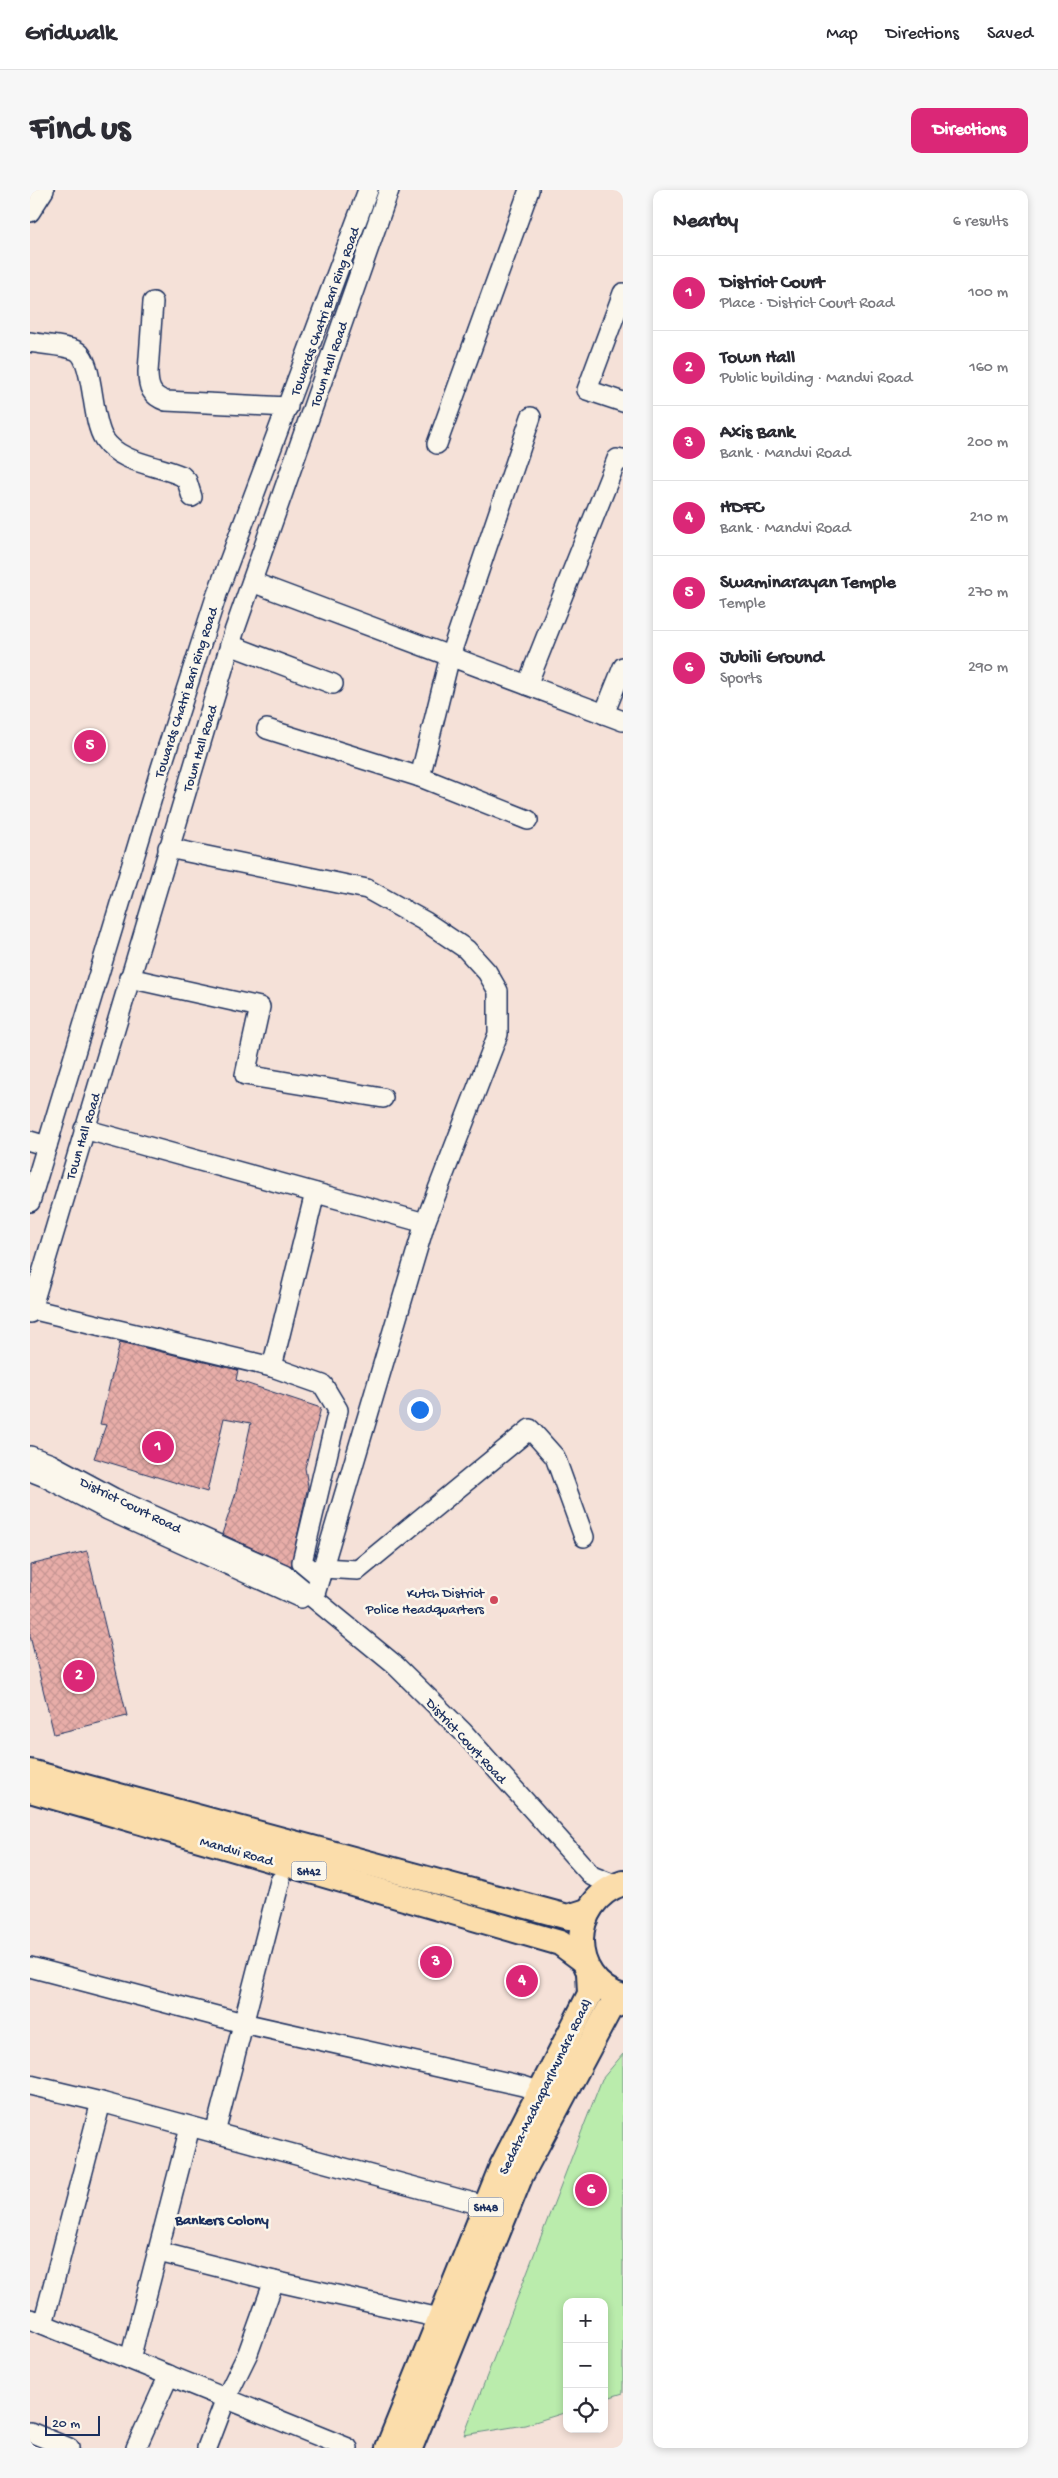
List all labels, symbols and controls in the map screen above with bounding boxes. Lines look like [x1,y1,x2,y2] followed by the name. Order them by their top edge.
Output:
[25,20,116,49] text: Gridwalk
[826,24,858,45] text: Map
[886,24,959,45] text: Directions
[987,24,1033,45] text: Saved
[911,108,1028,153] button: Directions
[30,110,130,151] text: Find us
[673,210,738,235] text: Nearby
[953,213,1008,232] text: 6 results
[288,224,365,399] street label: Towards Chatri Bari Ring Road
[720,272,824,295] text: District Court
[686,284,692,303] text: 1
[968,284,1008,303] text: 100 m
[720,295,894,314] text: Place · District Court Road
[307,318,354,411] street label: Town Hall Road
[720,347,795,370] text: Town Hall
[685,359,693,378] text: 2
[969,359,1008,378] text: 160 m
[720,370,912,389] text: Public building · Mandvi Road
[720,422,795,445] text: Axis Bank
[685,434,693,453] text: 3
[967,434,1008,453] text: 200 m
[720,445,851,464] text: Bank · Mandvi Road
[720,497,763,520] text: HDFC
[685,509,693,528] text: 4
[969,509,1008,528] text: 210 m
[720,520,851,539] text: Bank · Mandvi Road
[720,572,896,595] text: Swaminarayan Temple
[685,584,693,603] text: 5
[968,584,1008,603] text: 270 m
[720,595,765,614] text: Temple
[151,604,224,781] street label: Towards Chatri Bari Ring Road
[720,647,824,670] text: Jubili Ground
[685,659,693,678] text: 6
[968,659,1008,678] text: 290 m
[720,670,762,689] text: Sports
[180,702,223,795] street label: Town Hall Road
[74,727,106,765] pin: 5
[63,1090,106,1183] street label: Town Hall Road
[407,1397,433,1423] your location
[142,1428,174,1466] pin: 1
[75,1474,185,1539] street label: District Court Road
[365,1586,485,1619] place label: Kutch District Police Headquarters
[488,1594,500,1606] marker: Kutch District Police Headquarters
[63,1657,95,1695] pin: 2
[420,1695,510,1789] street label: District Court Road
[198,1834,277,1871] street label: Mandvi Road
[292,1862,326,1880] road number: SH42
[420,1943,452,1981] pin: 3
[506,1962,538,2000] pin: 4
[496,1996,596,2178] street label: Sedata-Madhapar(Mundra Road)
[575,2171,607,2209] pin: 6
[468,2198,504,2216] road number: SH48
[174,2212,269,2230] district label: Bankers Colony
[563,2298,608,2433] map controls
[563,2298,608,2343] button: +
[563,2343,608,2388] button: −
[563,2388,608,2433] button: locate
[45,2413,100,2436] scale bar
[52,2416,80,2433] text: 20 m

